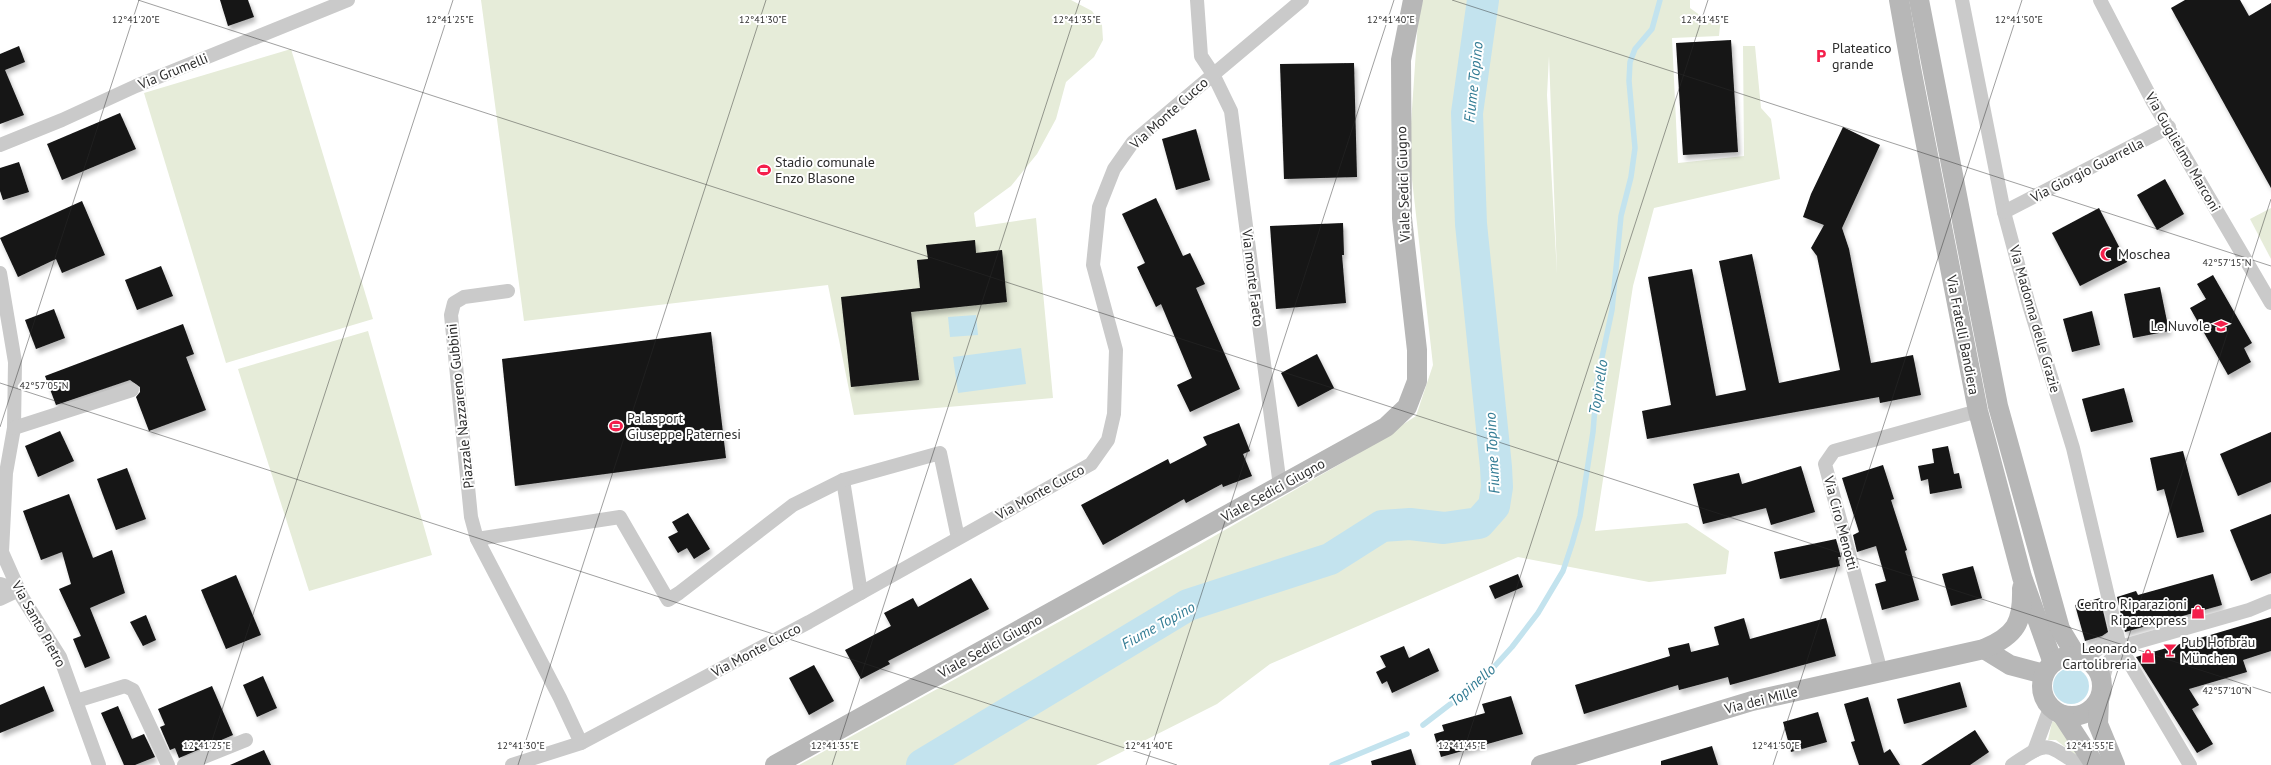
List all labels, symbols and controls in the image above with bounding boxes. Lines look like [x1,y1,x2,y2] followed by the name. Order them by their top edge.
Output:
[112,13,160,26] text: 12°41'20"E
[426,13,474,26] text: 12°41'25"E
[739,13,787,26] text: 12°41'30"E
[1053,13,1101,26] text: 12°41'35"E
[1367,13,1415,26] text: 12°41'40"E
[1681,13,1729,26] text: 12°41'45"E
[1995,13,2043,26] text: 12°41'50"E
[1832,39,1892,73] place label: Plateatico grande
[1459,41,1487,123] water label: Fiume Topino
[1813,48,1829,64] parking icon: Plateatico grande
[135,49,211,94] street label: Via Grumelli
[1126,73,1212,153] street label: Via Monte Cucco
[2141,88,2225,215] street label: Via Guglielmo Marconi
[1392,126,1414,243] street label: Viale Sedici Giugno
[2027,134,2147,207] street label: Via Giorgio Guarrella
[775,153,875,187] place label: Stadio comunale Enzo Blasone
[756,162,772,178] sports icon: Stadio comunale Enzo Blasone
[1238,227,1268,328] street label: Via monte Faeto
[2005,242,2065,395] street label: Via Madonna delle Grazie
[2118,245,2171,263] place label: Moschea
[2099,246,2115,262] mosque icon: Moschea
[2202,256,2252,269] text: 42°57'15"N
[1942,273,1983,396] street label: Via Fratelli Bandiera
[2150,317,2210,335] place label: Le Nuvole
[2213,318,2229,334] school or university icon: Le Nuvole
[442,323,478,489] street label: Piazzale Nazzareno Gubbini
[1584,358,1612,416] water label: Topinello
[19,379,69,392] text: 42°57'05"N
[627,409,741,443] place label: Palasport Giuseppe Paternesi
[1480,412,1504,494] water label: Fiume Topino
[608,418,624,434] sports icon: Palasport Giuseppe Paternesi
[1217,454,1328,526] street label: Viale Sedici Giugno
[992,460,1088,524] street label: Via Monte Cucco
[1820,473,1862,572] street label: Via Ciro Menotti
[7,577,70,670] street label: Via Santo Pietro
[2077,595,2187,629] place label: Centro Riparazioni Riparexpress
[1118,597,1198,653] water label: Fiume Topino
[2190,604,2206,620] shop icon: Centro Riparazioni Riparexpress
[934,610,1045,682] street label: Viale Sedici Giugno
[707,619,804,682] street label: Via Monte Cucco
[2181,633,2255,667] place label: Pub Hofbräu München
[2062,639,2137,673] place label: Leonardo Cartolibreria
[2162,642,2178,658] bar icon: Pub Hofbräu München
[2140,648,2156,664] shop icon: Leonardo Cartolibreria
[1445,660,1499,710] water label: Topinello
[1722,682,1799,718] street label: Via dei Mille
[2202,684,2252,697] text: 42°57'10"N
[183,739,231,752] text: 12°41'25"E
[497,739,545,752] text: 12°41'30"E
[811,739,859,752] text: 12°41'35"E
[1125,739,1173,752] text: 12°41'40"E
[1438,739,1486,752] text: 12°41'45"E
[1752,739,1800,752] text: 12°41'50"E
[2066,739,2114,752] text: 12°41'55"E

